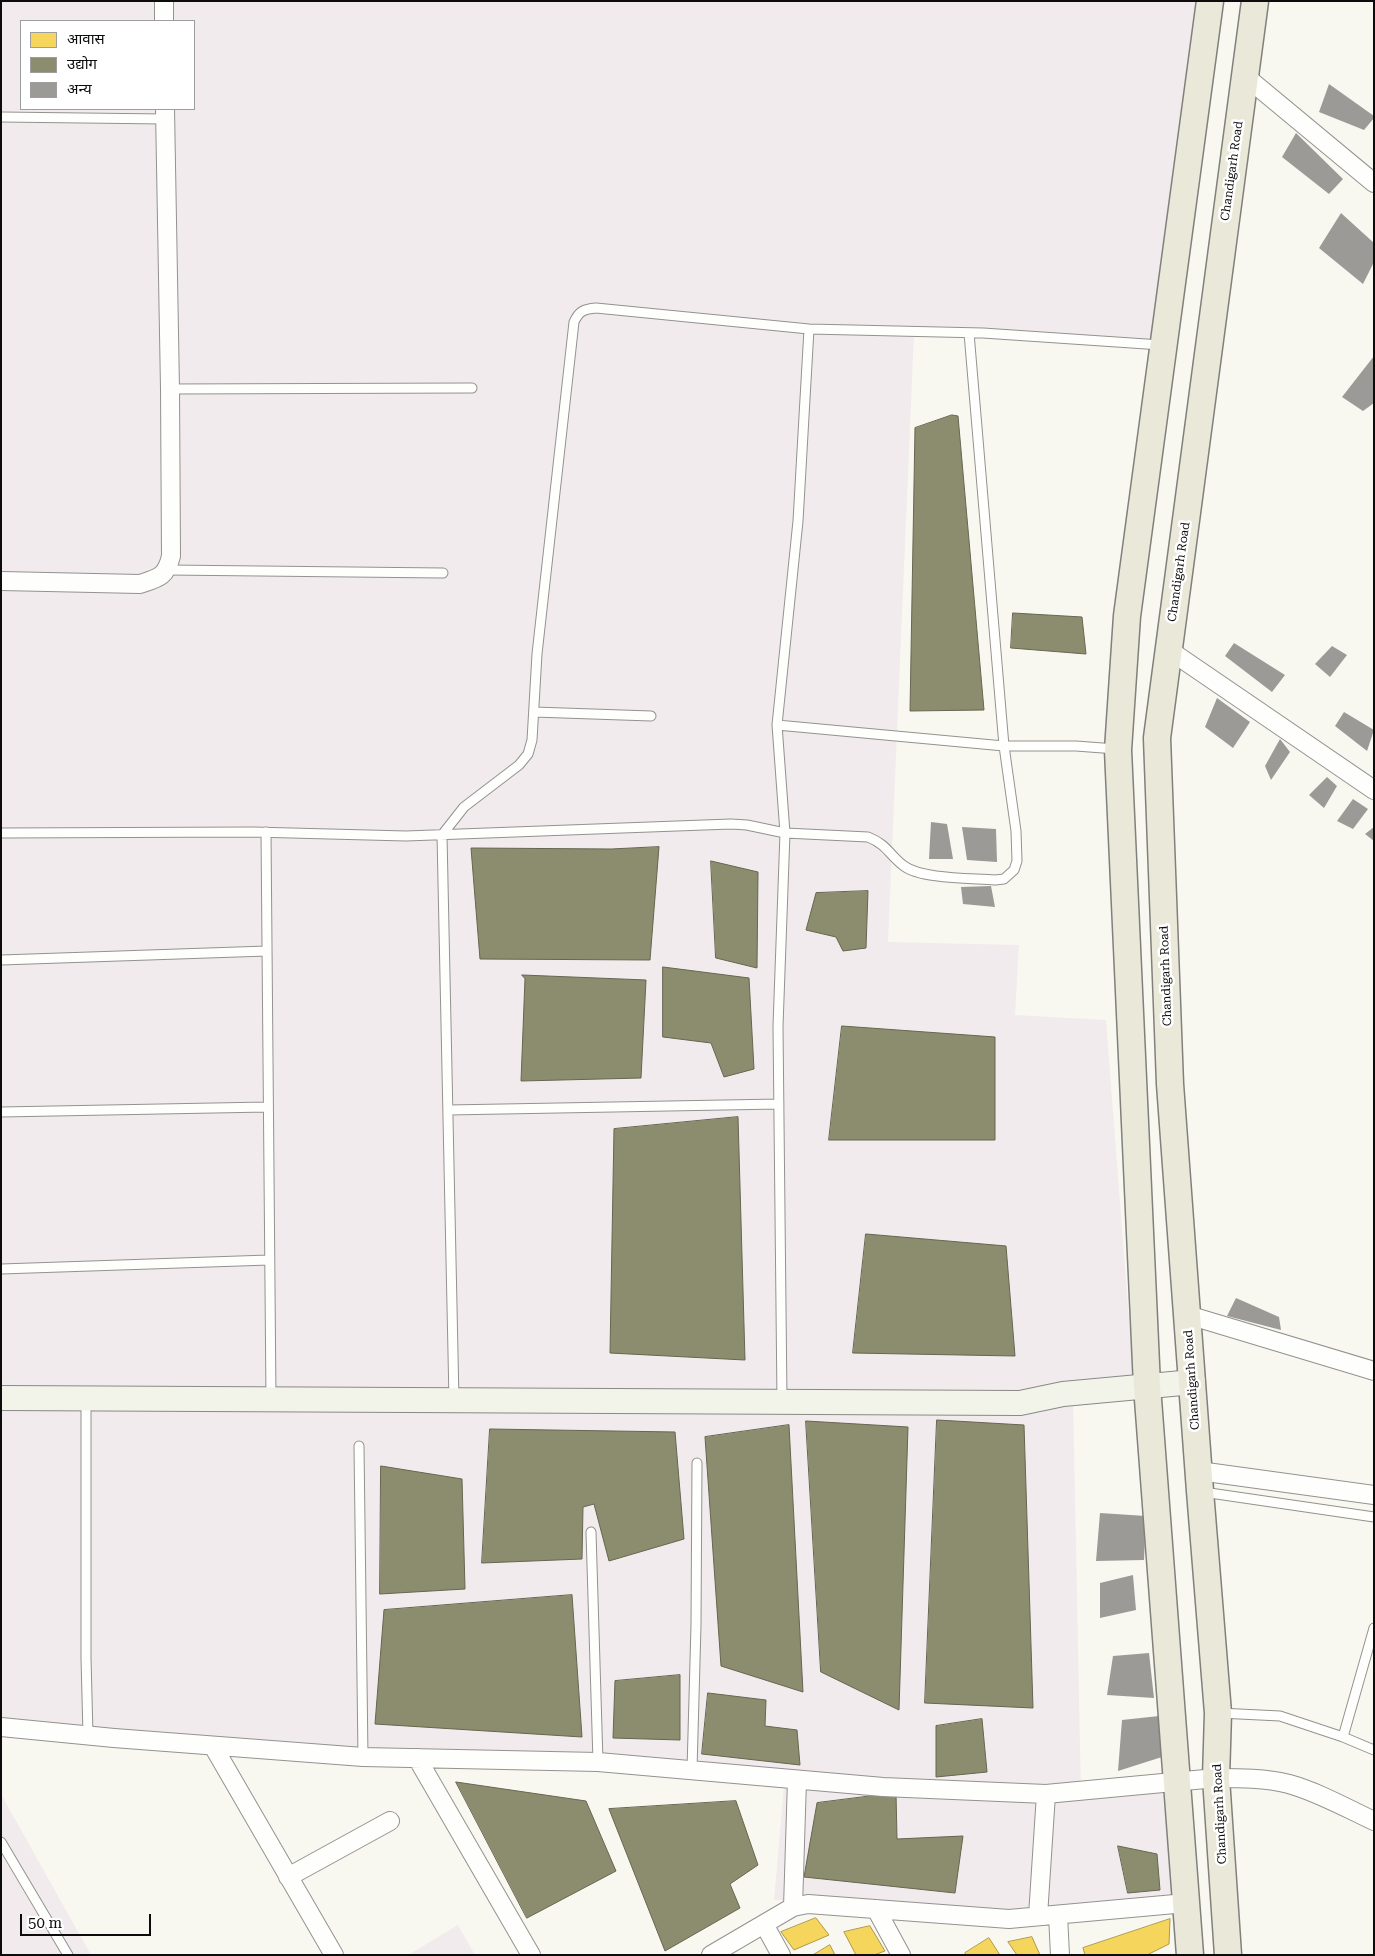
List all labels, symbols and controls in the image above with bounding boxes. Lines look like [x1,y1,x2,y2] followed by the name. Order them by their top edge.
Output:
[20,20,195,110] legend
[67,30,105,48] text: आवास
[67,55,97,73] text: उद्योग
[67,80,92,98] text: अन्य
[1218,120,1246,222] street label: Chandigarh Road
[1165,521,1193,623] street label: Chandigarh Road
[1157,926,1175,1026] street label: Chandigarh Road
[1181,1329,1203,1431] street label: Chandigarh Road
[1210,1763,1230,1865] street label: Chandigarh Road
[22,1904,154,1936] scale bar
[28,1914,62,1932] text: 50 m

